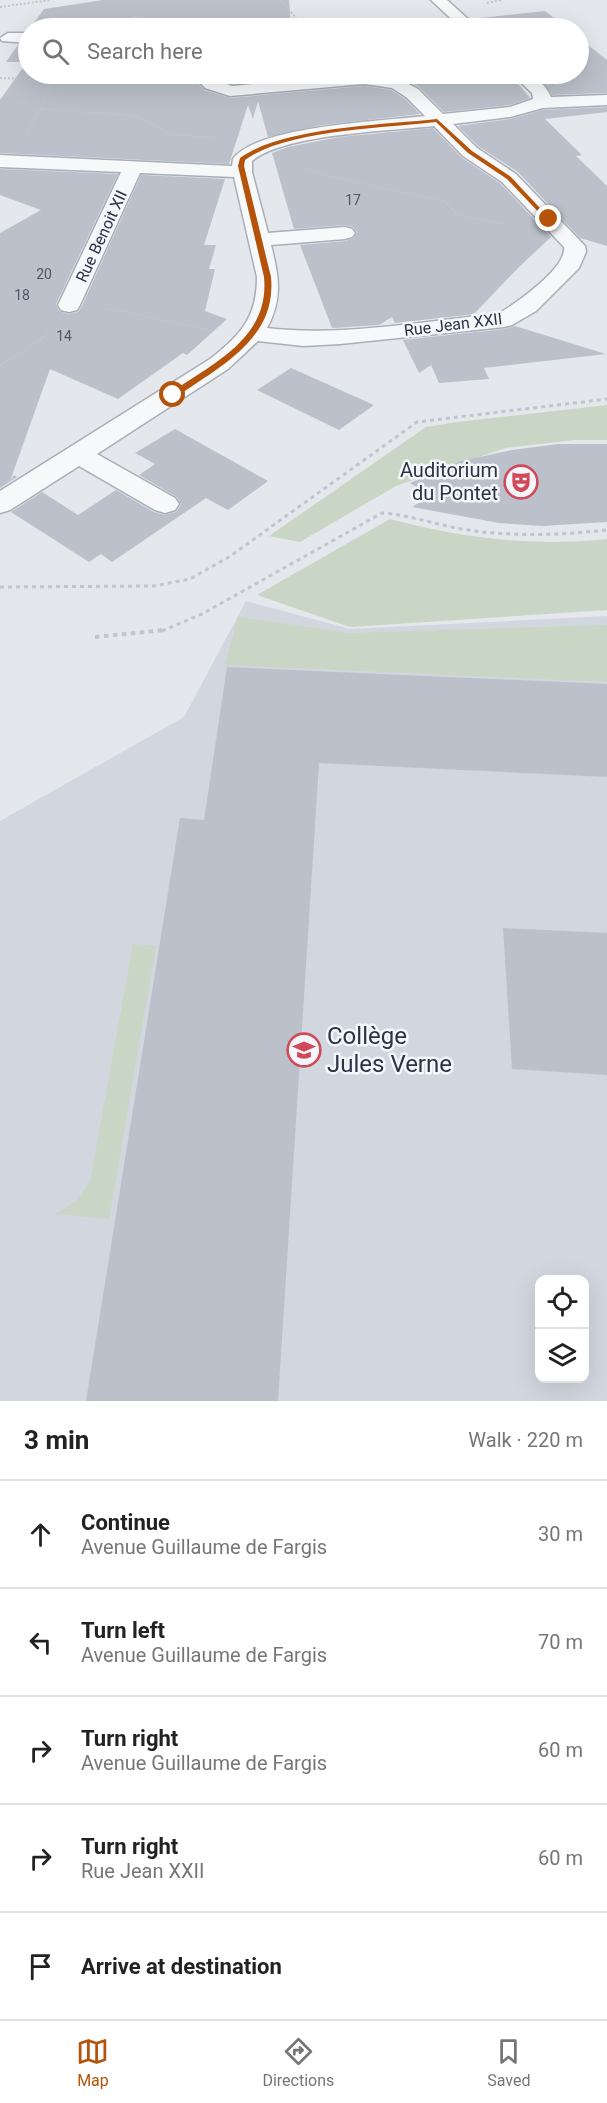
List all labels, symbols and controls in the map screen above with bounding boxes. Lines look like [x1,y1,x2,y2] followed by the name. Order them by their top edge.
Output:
[18,18,589,84] search box
[39,35,72,68] icon: search
[87,39,203,64] text: Search here
[72,187,131,285] street label: Rue Benoit XII
[345,192,361,208] house number: 17
[535,205,561,231] route end
[36,266,52,282] house number: 20
[14,287,30,303] house number: 18
[403,309,503,340] street label: Rue Jean XXII
[56,328,72,344] house number: 14
[159,381,185,407] route start
[400,458,498,505] place label: Auditorium du Pontet
[503,464,539,500] theatre icon: Auditorium du Pontet
[327,1022,452,1078] place label: Collège Jules Verne
[286,1032,322,1068] school or university icon: Collège Jules Verne
[535,1275,589,1383] map controls
[535,1275,589,1329] button: locate
[535,1329,589,1383] button: layers
[24,1425,89,1455] text: 3 min
[468,1428,583,1452] text: Walk · 220 m
[81,1510,170,1535] text: Continue
[24,1518,57,1551] icon: ahead
[538,1522,583,1546] text: 30 m
[81,1535,327,1559] text: Avenue Guillaume de Fargis
[81,1618,165,1643] text: Turn left
[24,1626,57,1659] icon: left
[538,1630,583,1654] text: 70 m
[81,1643,327,1667] text: Avenue Guillaume de Fargis
[81,1726,178,1751] text: Turn right
[24,1734,57,1767] icon: right
[538,1738,583,1762] text: 60 m
[81,1751,327,1775] text: Avenue Guillaume de Fargis
[81,1834,178,1859] text: Turn right
[24,1842,57,1875] icon: right
[538,1846,583,1870] text: 60 m
[81,1859,204,1883] text: Rue Jean XXII
[24,1950,57,1983] icon: arrive
[81,1954,282,1979] text: Arrive at destination
[76,2035,109,2090] tab: Map
[262,2035,334,2090] tab: Directions
[487,2035,531,2090] tab: Saved

